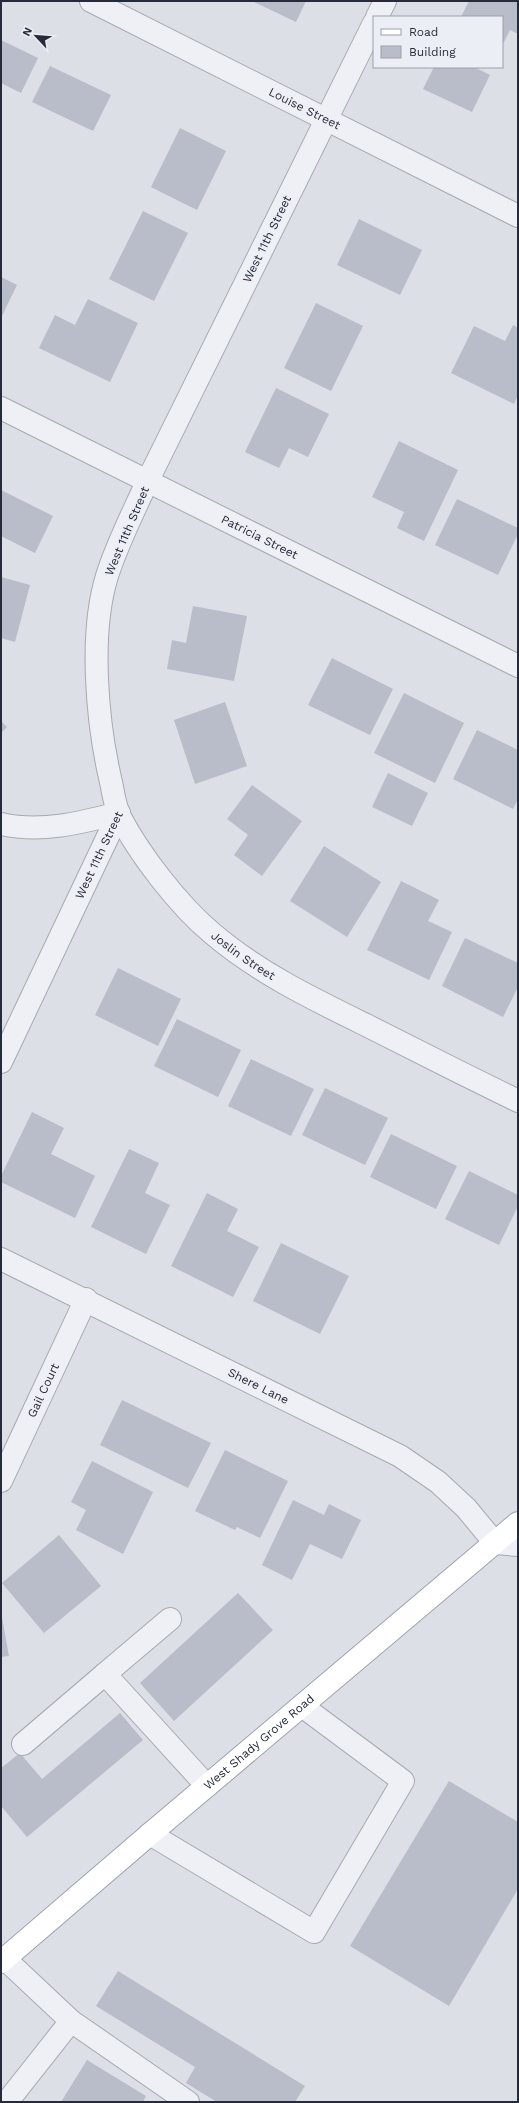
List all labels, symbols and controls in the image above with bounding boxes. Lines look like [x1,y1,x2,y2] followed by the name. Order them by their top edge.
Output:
[16,16,56,56] north arrow
[373,16,503,68] legend
[20,25,35,38] text: N
[409,25,438,39] text: Road
[409,45,456,59] text: Building
[266,85,343,132] street label: Louise Street
[240,193,294,285] street label: West 11th Street
[102,484,152,578] street label: West 11th Street
[219,512,300,562] street label: Patricia Street
[72,809,126,901] street label: West 11th Street
[208,929,278,983] street label: Joslin Street
[25,1361,62,1420] street label: Gail Court
[226,1365,291,1407] street label: Shere Lane
[201,1691,317,1793] street label: West Shady Grove Road

